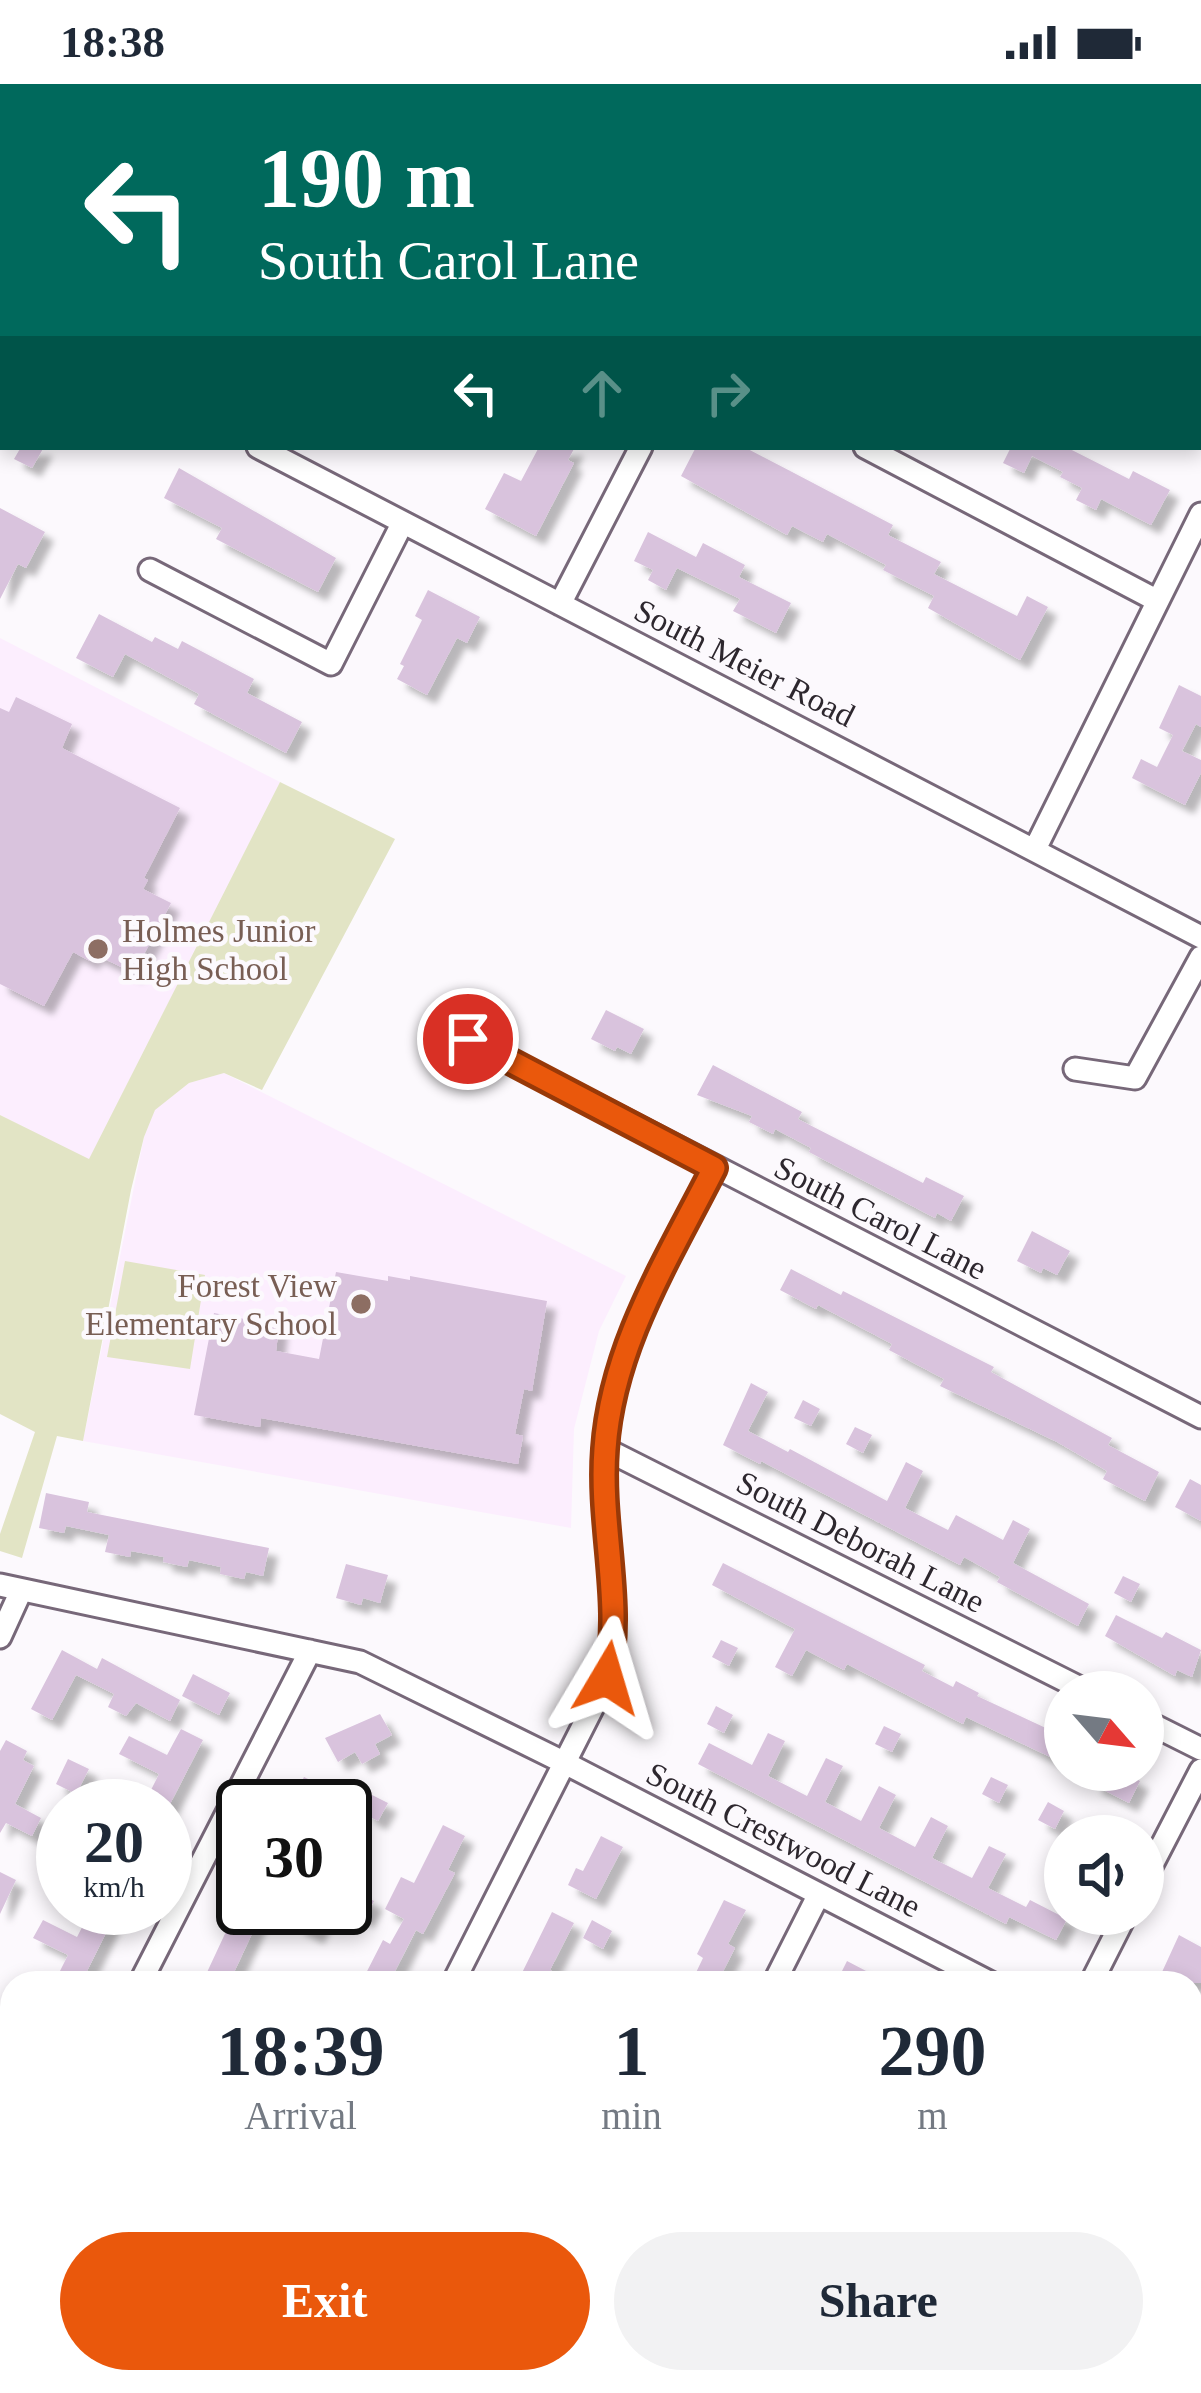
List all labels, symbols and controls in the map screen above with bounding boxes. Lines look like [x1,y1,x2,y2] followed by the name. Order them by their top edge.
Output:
[60,17,165,67] text: 18:38
[60,132,216,288] icon: left
[258,132,475,225] text: 190 m
[258,231,639,291] text: South Carol Lane
[443,360,509,426] icon: left
[569,360,635,426] icon: ahead
[695,360,761,426] icon: right
[629,592,861,734] street label: South Meier Road
[122,913,315,987] place label: Holmes Junior High School
[85,936,111,962] marker: Holmes Junior High School
[417,988,519,1090] pin
[435,1006,501,1072] icon: arrive
[769,1149,992,1287] street label: South Carol Lane
[85,1268,337,1342] place label: Forest View Elementary School
[348,1291,374,1317] marker: Forest View Elementary School
[731,1464,990,1620] street label: South Deborah Lane
[544,1615,670,1741] position arrow
[1044,1671,1164,1791] north arrow
[1044,1671,1164,1935] map controls
[641,1755,926,1925] street label: South Crestwood Lane
[216,1779,372,1935] speed limit sign: 30
[84,1809,144,1875] text: 20
[1044,1815,1164,1935] button: sound
[83,1870,145,1903] text: km/h
[217,2011,385,2091] text: 18:39
[613,2011,649,2091] text: 1
[878,2011,986,2091] text: 290
[244,2094,357,2137] text: Arrival
[601,2094,662,2137] text: min
[917,2094,948,2137] text: m
[60,2232,590,2370] button: Exit
[614,2232,1143,2370] button: Share

